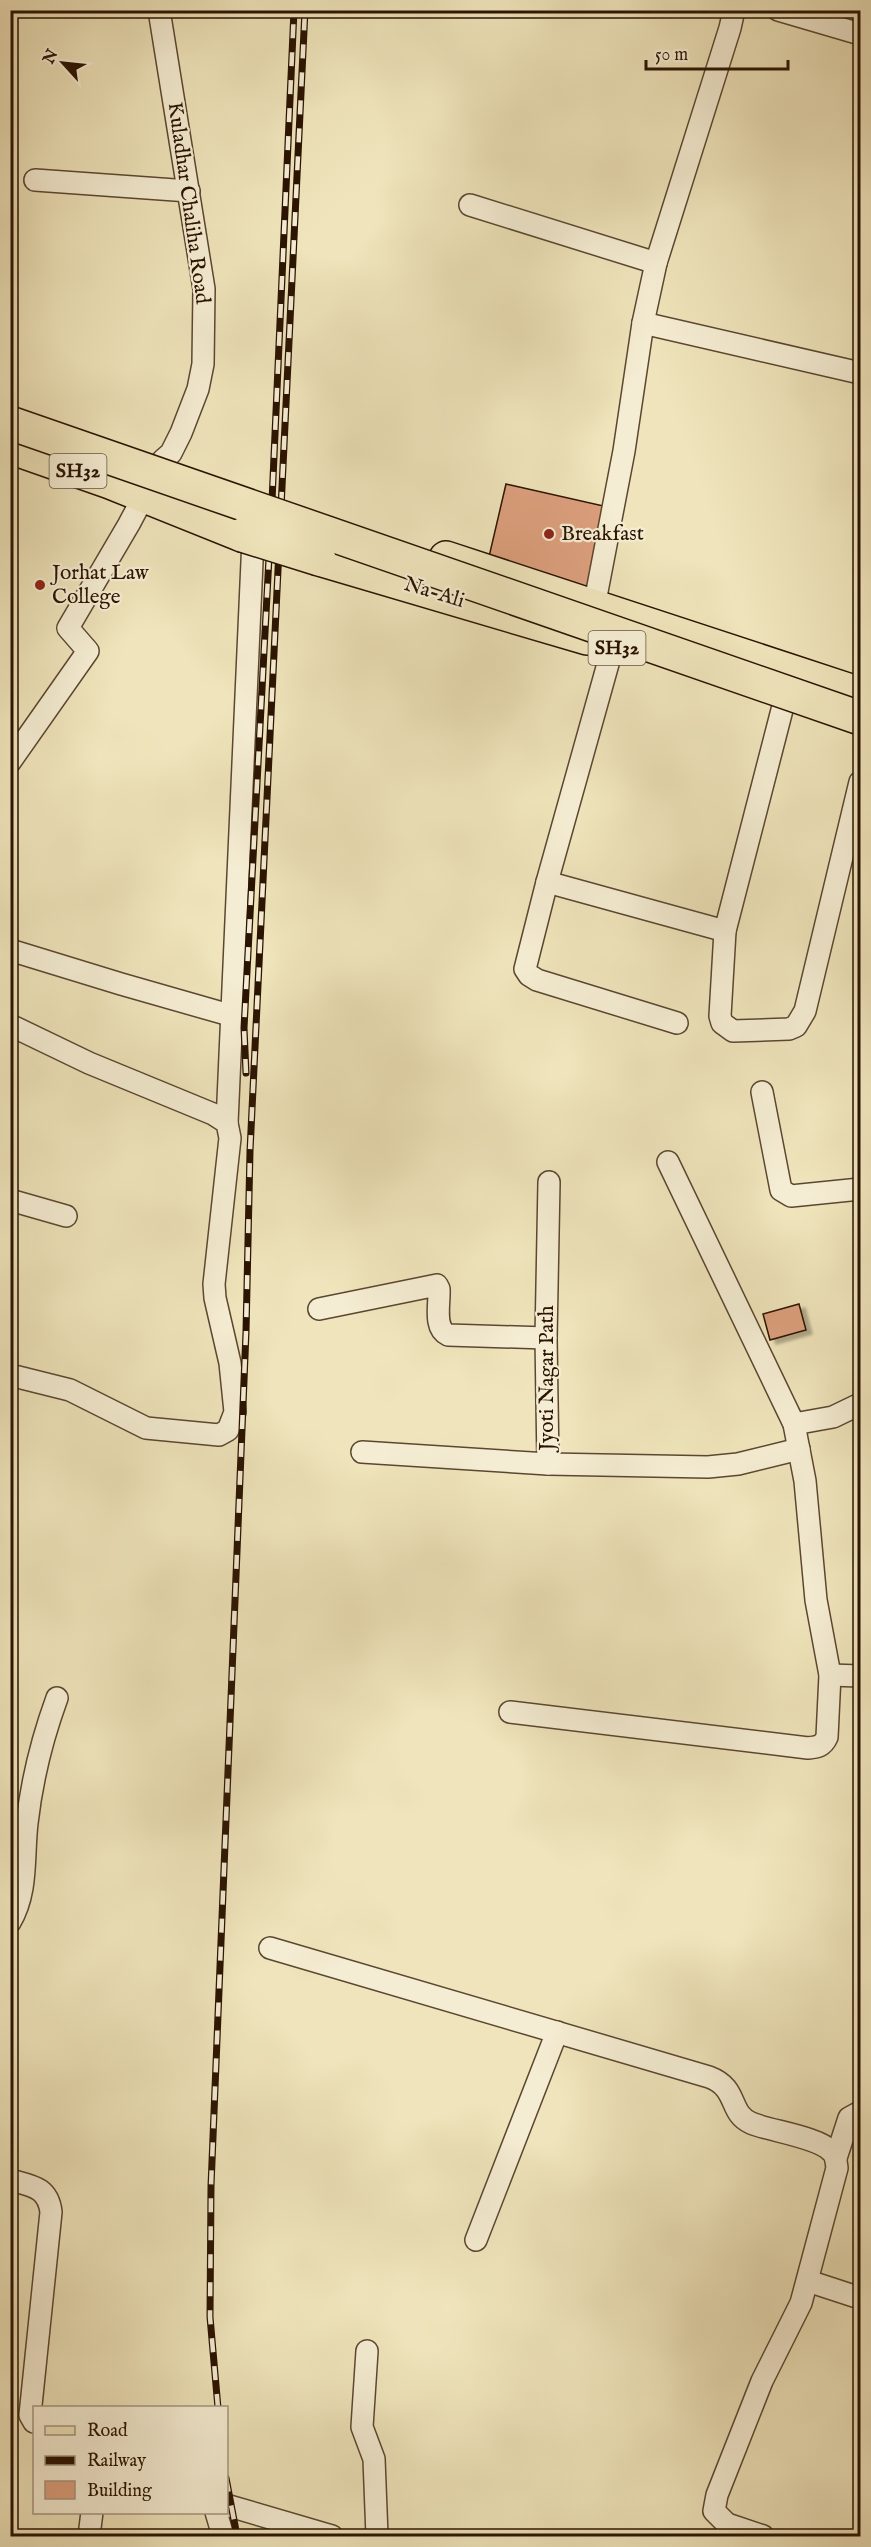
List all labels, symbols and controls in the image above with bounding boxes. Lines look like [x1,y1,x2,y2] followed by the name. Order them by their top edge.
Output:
[33,33,93,93] north arrow
[646,33,788,71] scale bar
[655,44,688,67] text: 50 m
[39,46,64,69] text: N
[160,100,216,306] street label: Kuladhar Chaliha Road
[50,454,106,488] road number: SH32
[561,521,644,548] place label: Breakfast
[542,527,556,541] marker: Breakfast
[50,560,150,611] place label: Jorhat Law College
[400,571,468,615] street label: Na-Ali
[33,578,47,592] marker: Jorhat Law College
[588,631,646,665] road number: SH32
[534,1305,561,1453] street label: Jyoti Nagar Path
[33,2406,228,2514] legend
[87,2420,128,2443] text: Road
[87,2450,146,2473] text: Railway
[87,2480,152,2503] text: Building

